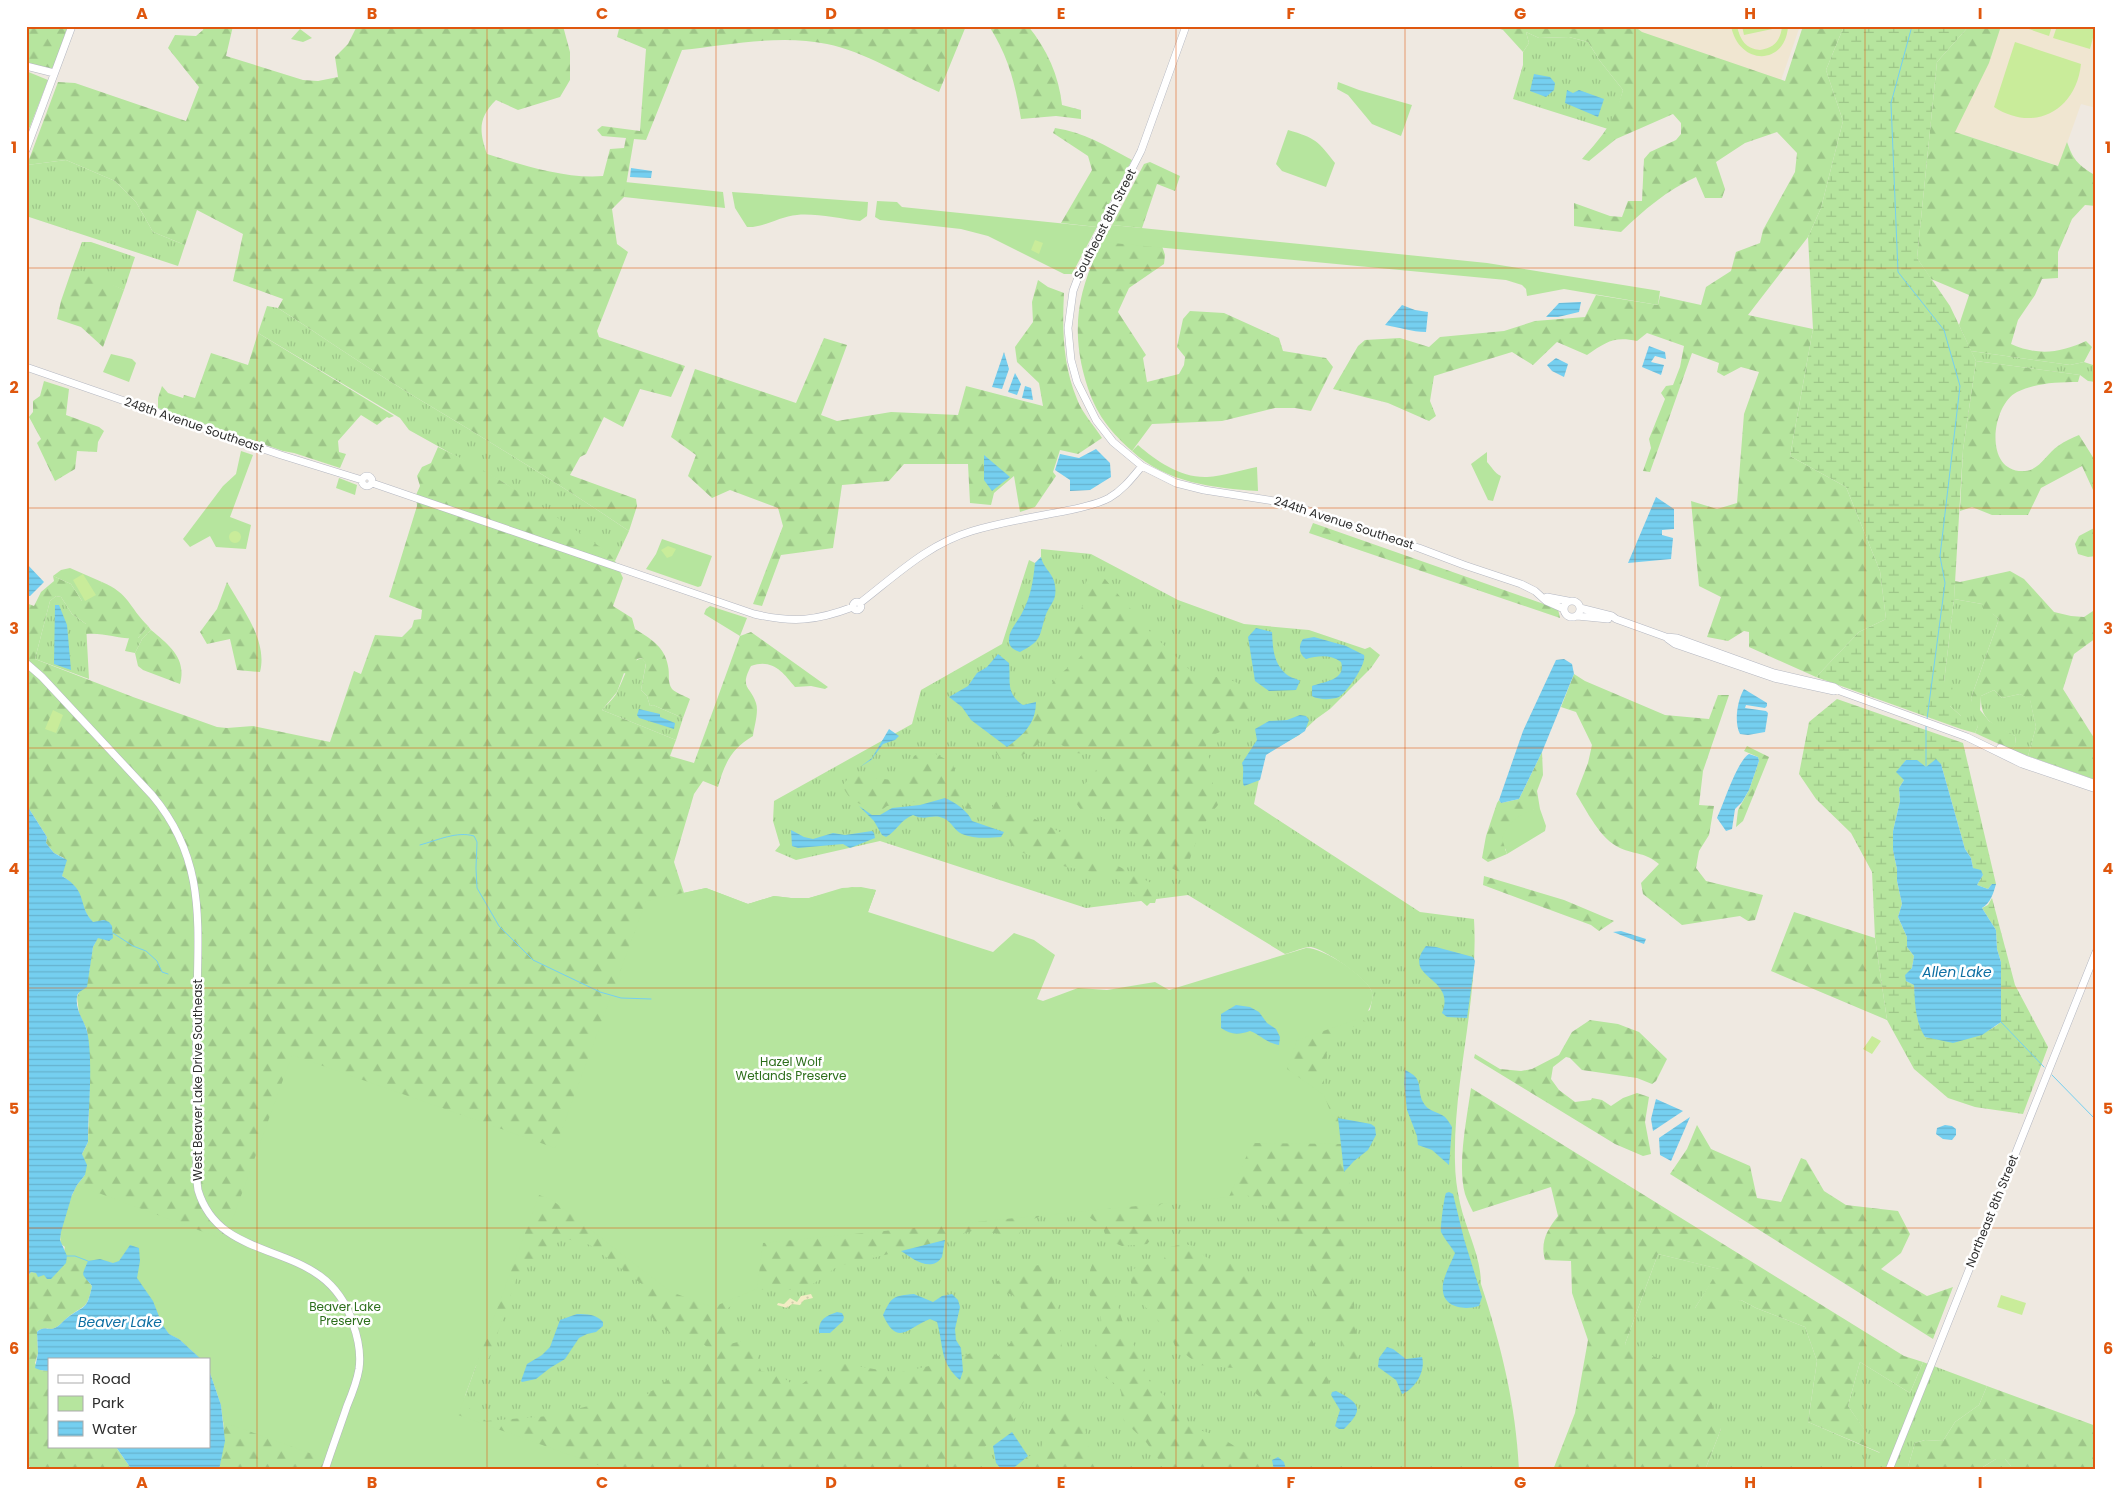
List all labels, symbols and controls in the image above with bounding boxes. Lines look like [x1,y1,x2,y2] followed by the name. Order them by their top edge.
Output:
[136,2,148,25] text: A
[367,2,377,25] text: B
[596,2,608,25] text: C
[825,2,837,25] text: D
[1057,2,1065,25] text: E
[1287,2,1296,25] text: F
[1514,2,1526,25] text: G
[1744,2,1756,25] text: H
[1978,2,1982,25] text: I
[11,136,17,159] text: 1
[2105,136,2111,159] text: 1
[1069,166,1140,282] street label: Southeast 8th Street
[9,376,19,399] text: 2
[2103,376,2113,399] text: 2
[122,393,266,456] street label: 248th Avenue Southeast
[1272,492,1416,553] street label: 244th Avenue Southeast
[9,617,19,640] text: 3
[2103,617,2113,640] text: 3
[9,857,20,880] text: 4
[2103,857,2114,880] text: 4
[1921,962,1992,982] water label: Allen Lake
[189,979,206,1181] street label: West Beaver Lake Drive Southeast
[735,1053,847,1084] park label: Hazel Wolf Wetlands Preserve
[9,1097,19,1120] text: 5
[2103,1097,2113,1120] text: 5
[1961,1152,2022,1270] street label: Northeast 8th Street
[309,1298,381,1329] park label: Beaver Lake Preserve
[78,1312,162,1332] water label: Beaver Lake
[9,1337,19,1360] text: 6
[2103,1337,2113,1360] text: 6
[48,1358,210,1448] legend
[92,1368,131,1389] text: Road
[92,1392,124,1413] text: Park
[92,1418,138,1439] text: Water
[136,1471,148,1494] text: A
[367,1471,377,1494] text: B
[596,1471,608,1494] text: C
[825,1471,837,1494] text: D
[1057,1471,1065,1494] text: E
[1287,1471,1296,1494] text: F
[1514,1471,1526,1494] text: G
[1744,1471,1756,1494] text: H
[1978,1471,1982,1494] text: I

